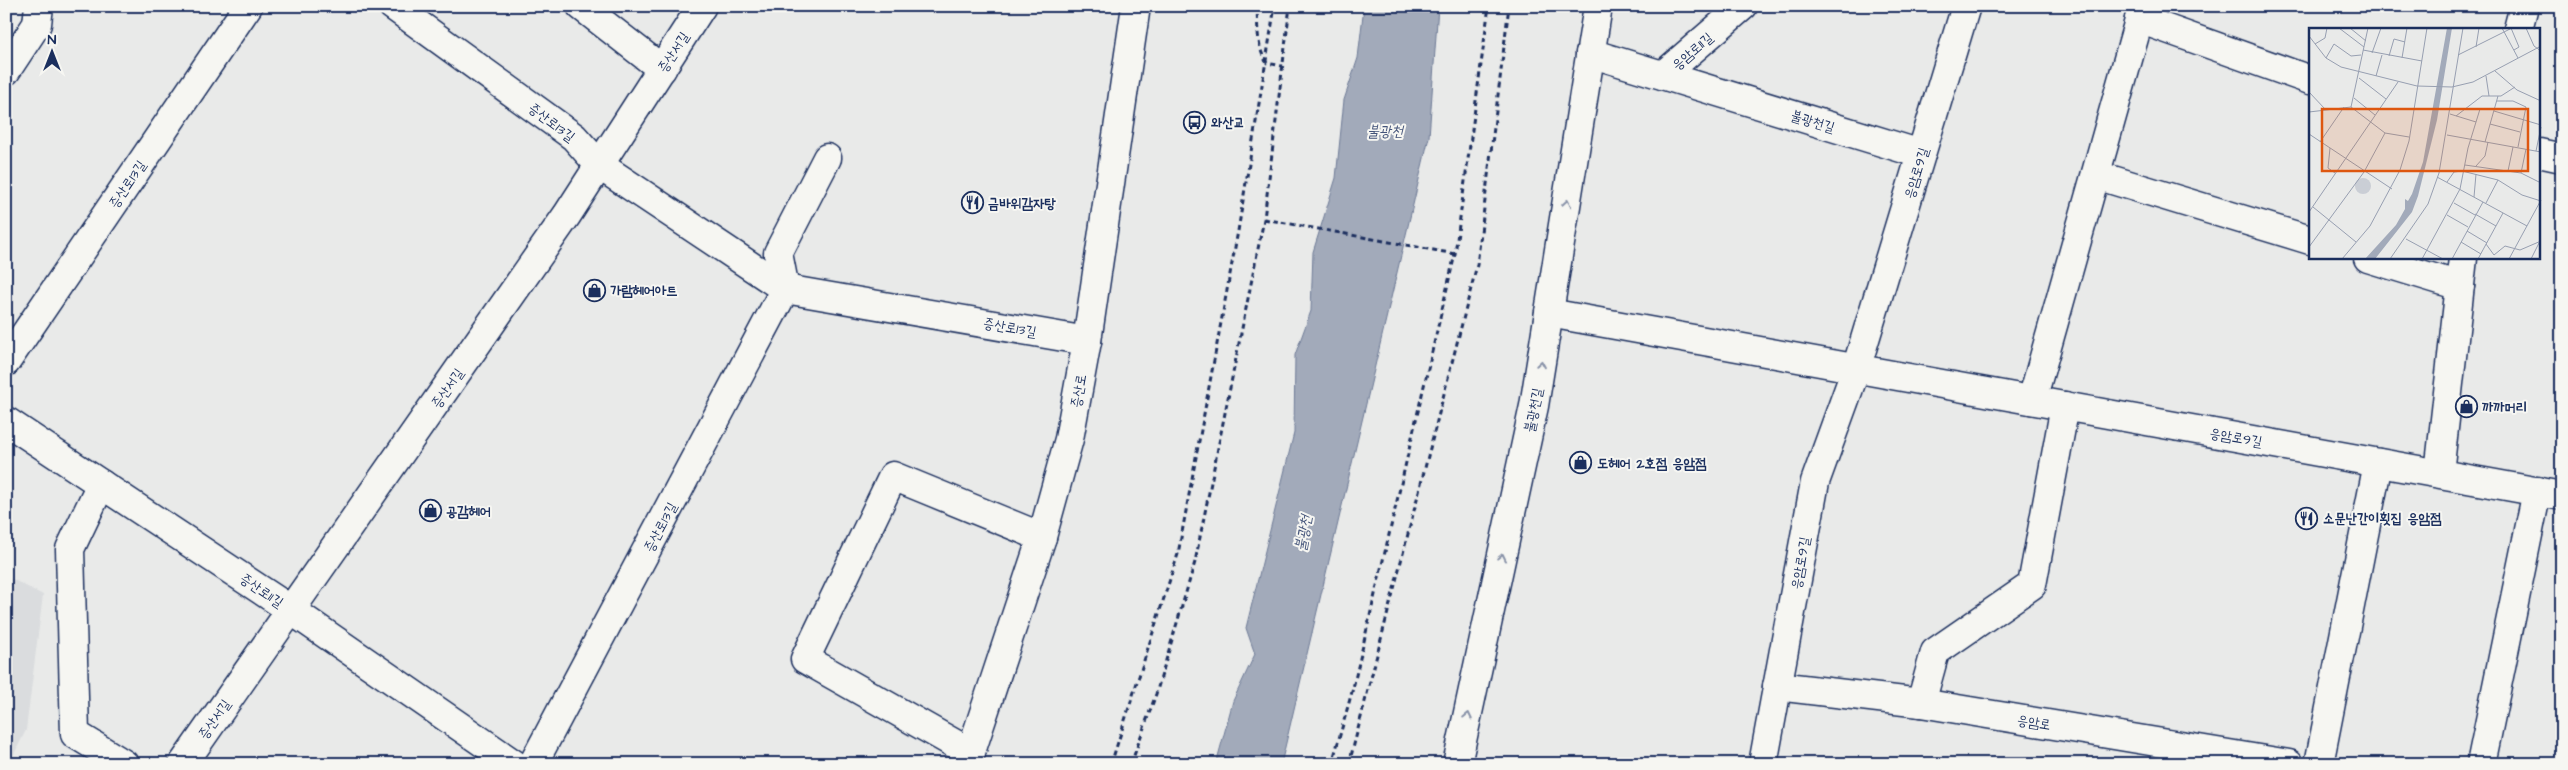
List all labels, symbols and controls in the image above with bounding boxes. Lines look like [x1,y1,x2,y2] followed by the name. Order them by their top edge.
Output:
[28,28,78,78] north arrow
[653,28,695,77] street label: 증산서길
[1668,28,1718,75] street label: 응암로11길
[2309,28,2540,259] inset map
[48,30,57,50] text: N
[524,99,580,147] street label: 증산로13길
[1788,106,1838,138] street label: 불광천길
[1183,110,1207,134] bus stop icon: 와산교
[1211,113,1245,133] place label: 와산교
[1367,121,1405,142] water label: 불광천
[1900,144,1934,202] street label: 응암로9길
[104,156,152,213] street label: 증산로13길
[960,191,984,215] restaurant icon: 금바위감자탕
[988,194,1056,214] place label: 금바위감자탕
[1561,199,1571,208] one-way arrow
[582,278,606,302] shop icon: 가람헤어아트
[610,281,678,301] place label: 가람헤어아트
[982,313,1039,343] street label: 증산로13길
[1535,359,1546,367] one-way arrow
[427,364,469,413] street label: 증산서길
[1066,373,1092,410] street label: 증산로
[1520,385,1548,434] street label: 불광천길
[2454,395,2478,419] shop icon: 까까머리
[2482,398,2527,418] place label: 까까머리
[2208,424,2264,453] street label: 응암로9길
[1569,451,1593,475] shop icon: 도헤어 2호점 응암점
[1597,454,1707,474] place label: 도헤어 2호점 응암점
[639,498,683,556] street label: 증산로13길
[418,499,442,523] shop icon: 공감헤어
[446,502,491,522] place label: 공감헤어
[2295,506,2319,530] restaurant icon: 소문난간이횟집 응암점
[2323,509,2442,529] place label: 소문난간이횟집 응암점
[1290,512,1317,553] water label: 불광천
[1787,535,1816,591] street label: 응암로9길
[1496,553,1507,562] one-way arrow
[236,569,288,613] street label: 증산로11길
[194,695,236,744] street label: 증산서길
[2016,710,2052,736] street label: 응암로
[1462,712,1472,721] one-way arrow

